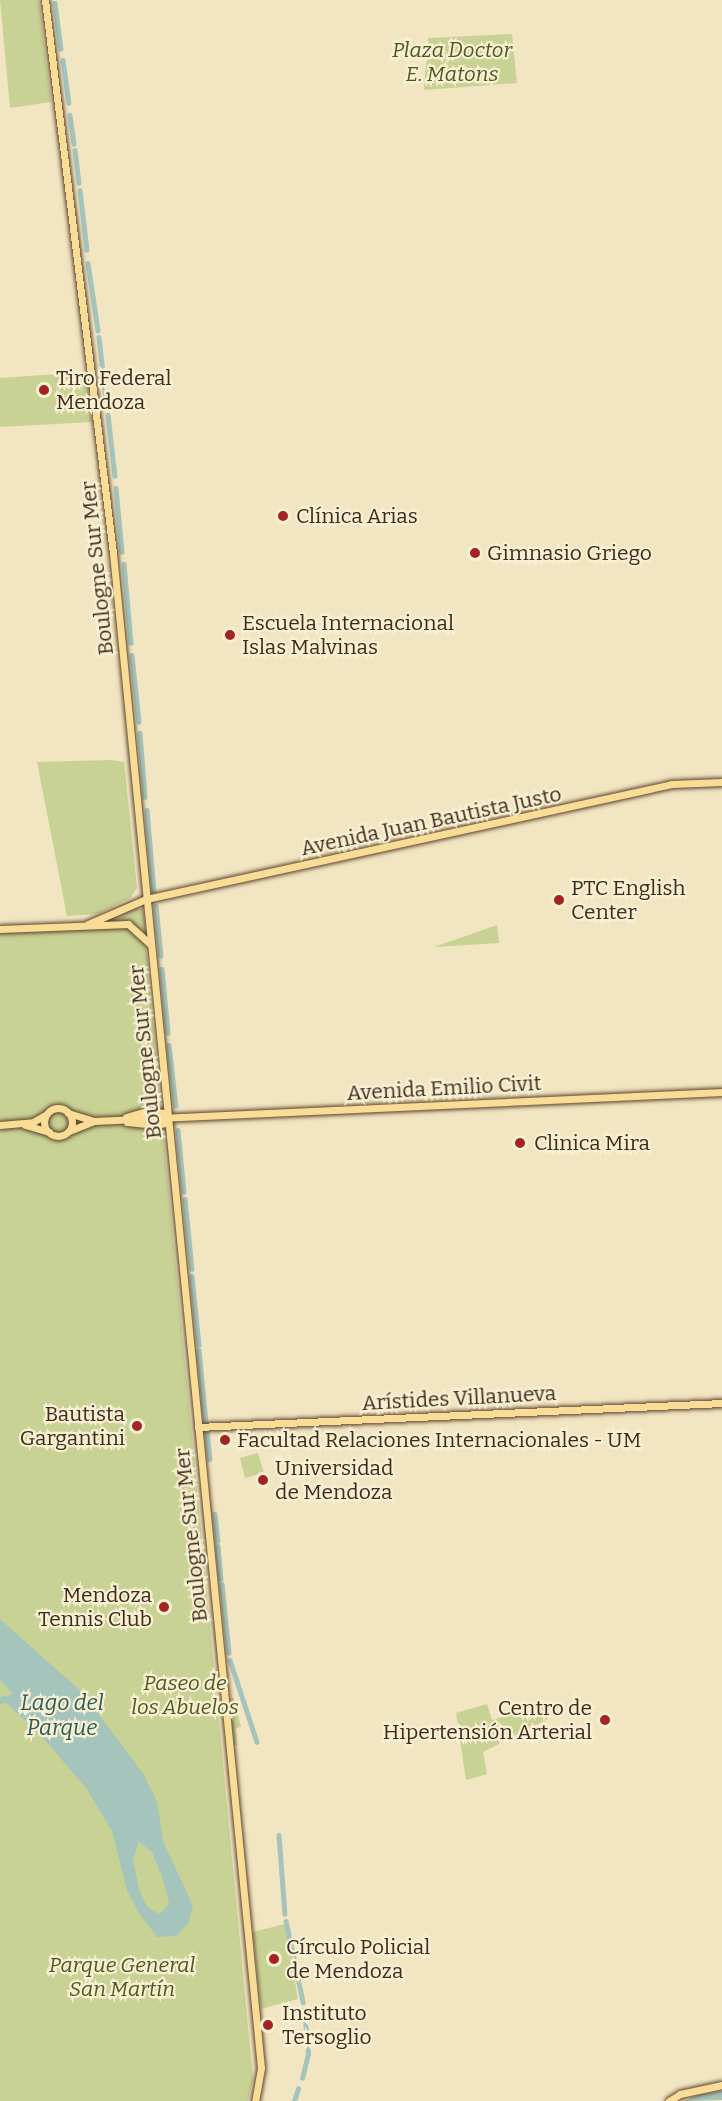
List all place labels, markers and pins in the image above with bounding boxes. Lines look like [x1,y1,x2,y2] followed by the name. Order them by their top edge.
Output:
[56,365,172,415] place label: Tiro Federal Mendoza
[37,383,51,397] marker: Tiro Federal Mendoza
[296,503,418,529] place label: Clínica Arias
[274,507,292,525] marker: Clínica Arias
[487,540,652,566] place label: Gimnasio Griego
[468,546,482,560] marker: Gimnasio Griego
[242,610,454,660] place label: Escuela Internacional Islas Malvinas
[223,628,237,642] marker: Escuela Internacional Islas Malvinas
[571,875,686,925] place label: PTC English Center
[552,893,566,907] marker: PTC English Center
[534,1130,650,1156] place label: Clinica Mira
[511,1134,529,1152] marker: Clinica Mira
[20,1401,125,1451] place label: Bautista Gargantini
[130,1419,144,1433] marker: Bautista Gargantini
[237,1427,641,1453] place label: Facultad Relaciones Internacionales - UM
[218,1433,232,1447] marker: Facultad Relaciones Internacionales - UM
[275,1455,393,1505] place label: Universidad de Mendoza
[256,1473,270,1487] marker: Universidad de Mendoza
[38,1582,152,1632] place label: Mendoza Tennis Club
[157,1600,171,1614] marker: Mendoza Tennis Club
[383,1695,592,1745] place label: Centro de Hipertensión Arterial
[596,1711,614,1729] marker: Centro de Hipertensión Arterial
[286,1934,430,1984] place label: Círculo Policial de Mendoza
[267,1952,281,1966] marker: Círculo Policial de Mendoza
[282,2000,372,2050] place label: Instituto Tersoglio
[259,2016,277,2034] marker: Instituto Tersoglio

